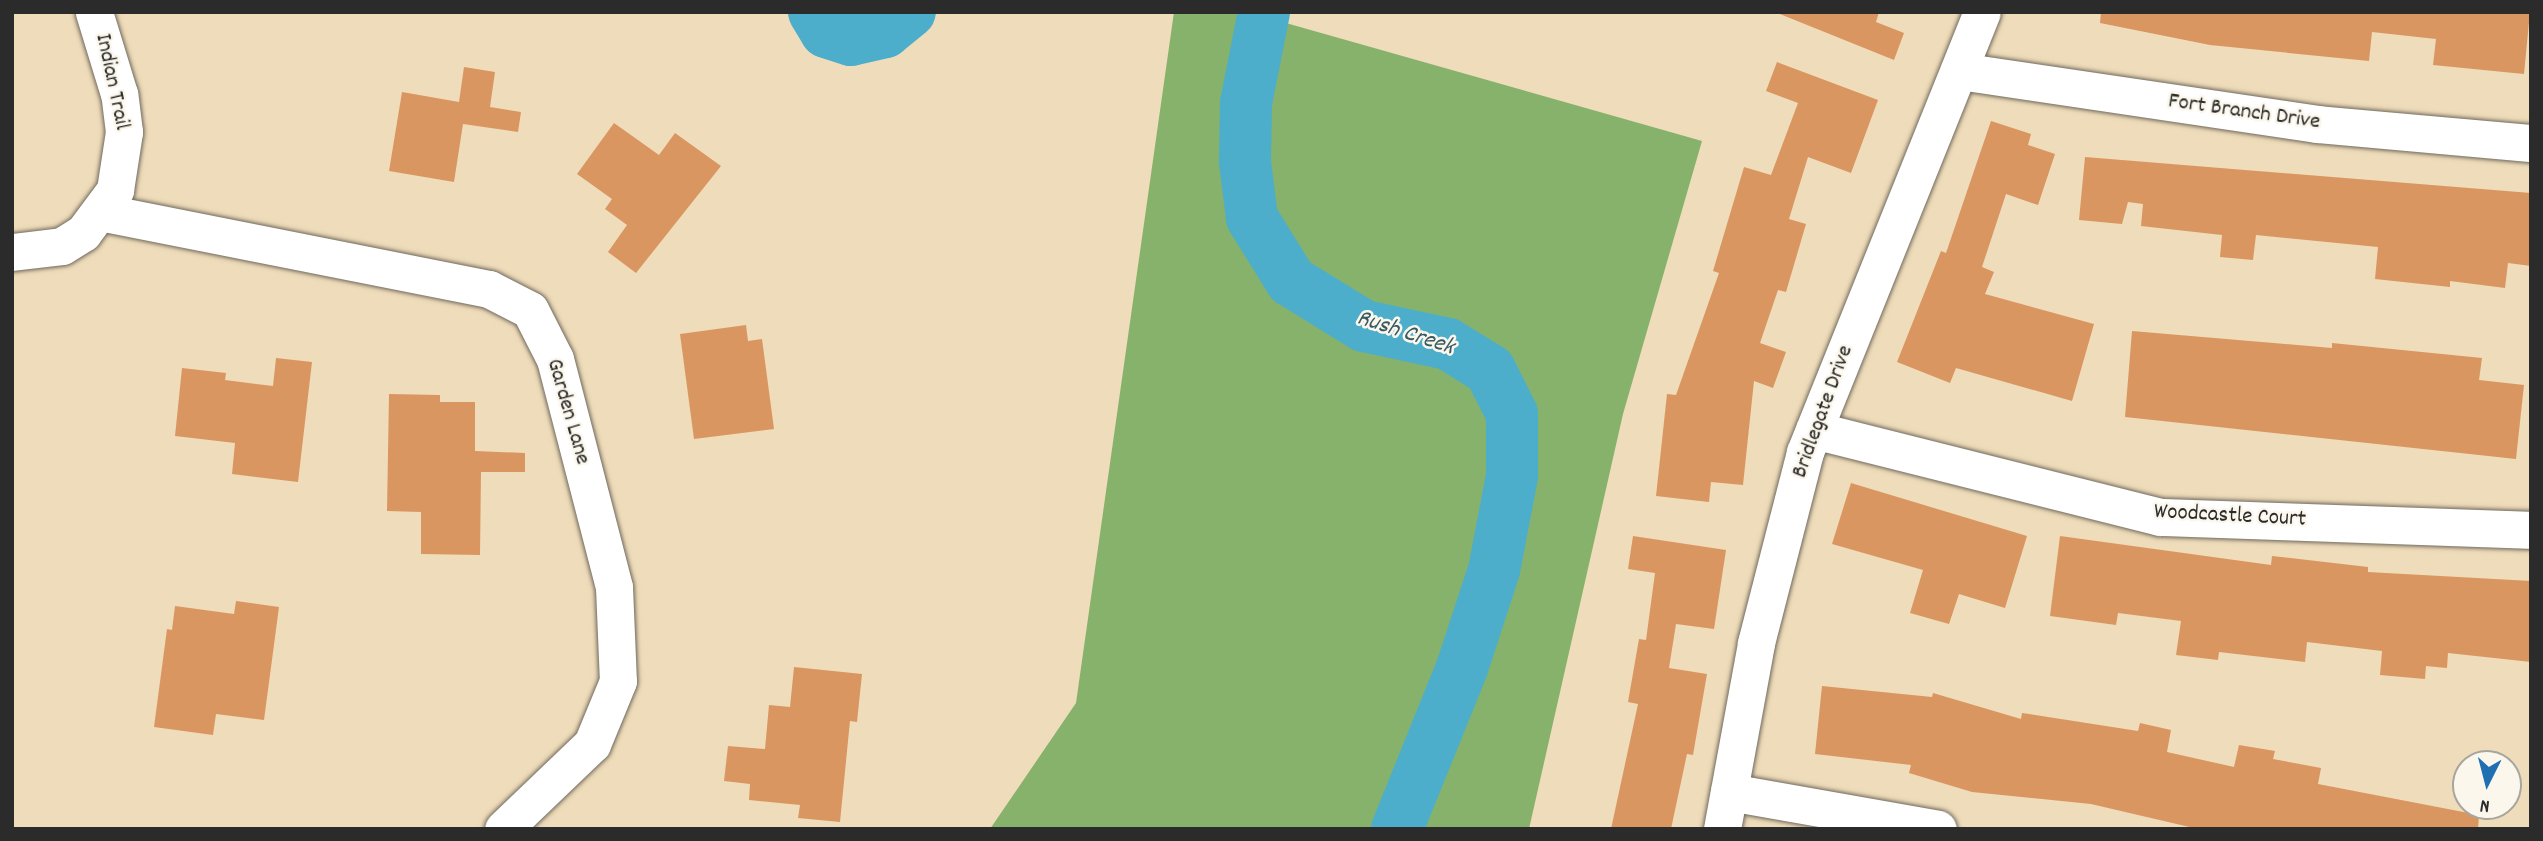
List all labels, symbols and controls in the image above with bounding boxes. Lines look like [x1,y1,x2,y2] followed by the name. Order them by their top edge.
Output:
[87,31,135,133] street label: Indian Trail
[2166,89,2322,137] street label: Fort Branch Drive
[1353,305,1457,363] water label: Rush Creek
[1787,342,1861,482] street label: Bridlegate Drive
[539,356,595,468] street label: Garden Lane
[2153,499,2307,535] street label: Woodcastle Court
[2452,750,2522,820] north arrow
[2479,790,2491,818] text: N

